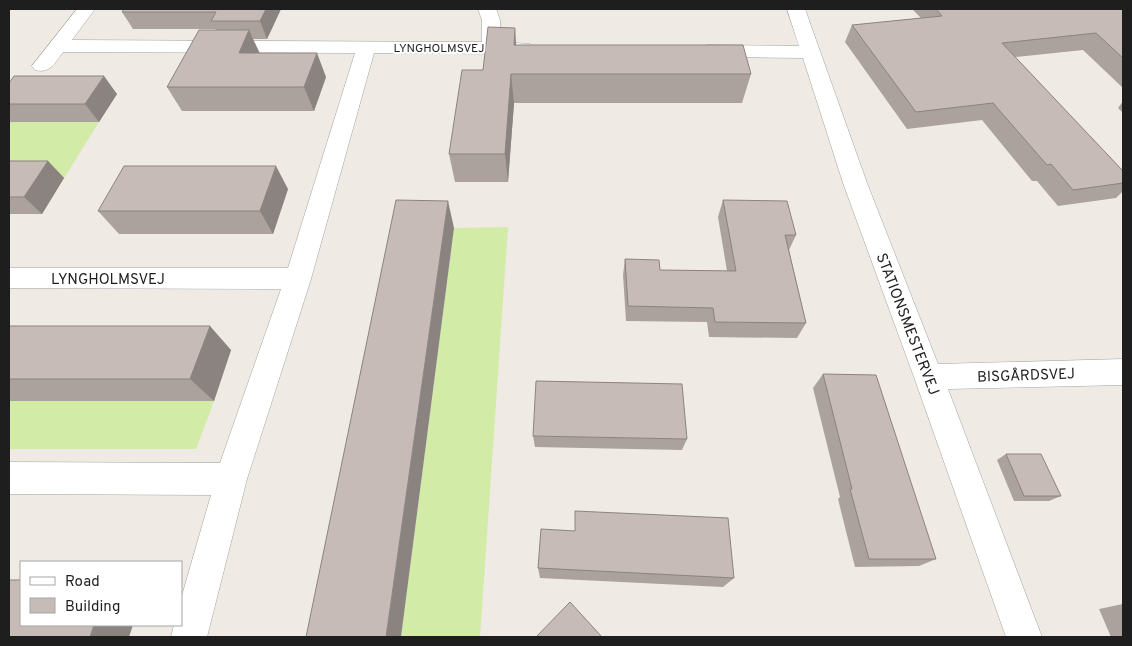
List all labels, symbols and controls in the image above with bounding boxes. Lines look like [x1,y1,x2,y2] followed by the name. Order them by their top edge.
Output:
[393,41,485,57] street label: LYNGHOLMSVEJ
[871,251,942,398] street label: STATIONSMESTERVEJ
[51,271,165,290] street label: LYNGHOLMSVEJ
[977,365,1075,388] street label: BISGÅRDSVEJ
[20,561,182,626] legend
[65,573,100,592] text: Road
[65,598,120,617] text: Building

